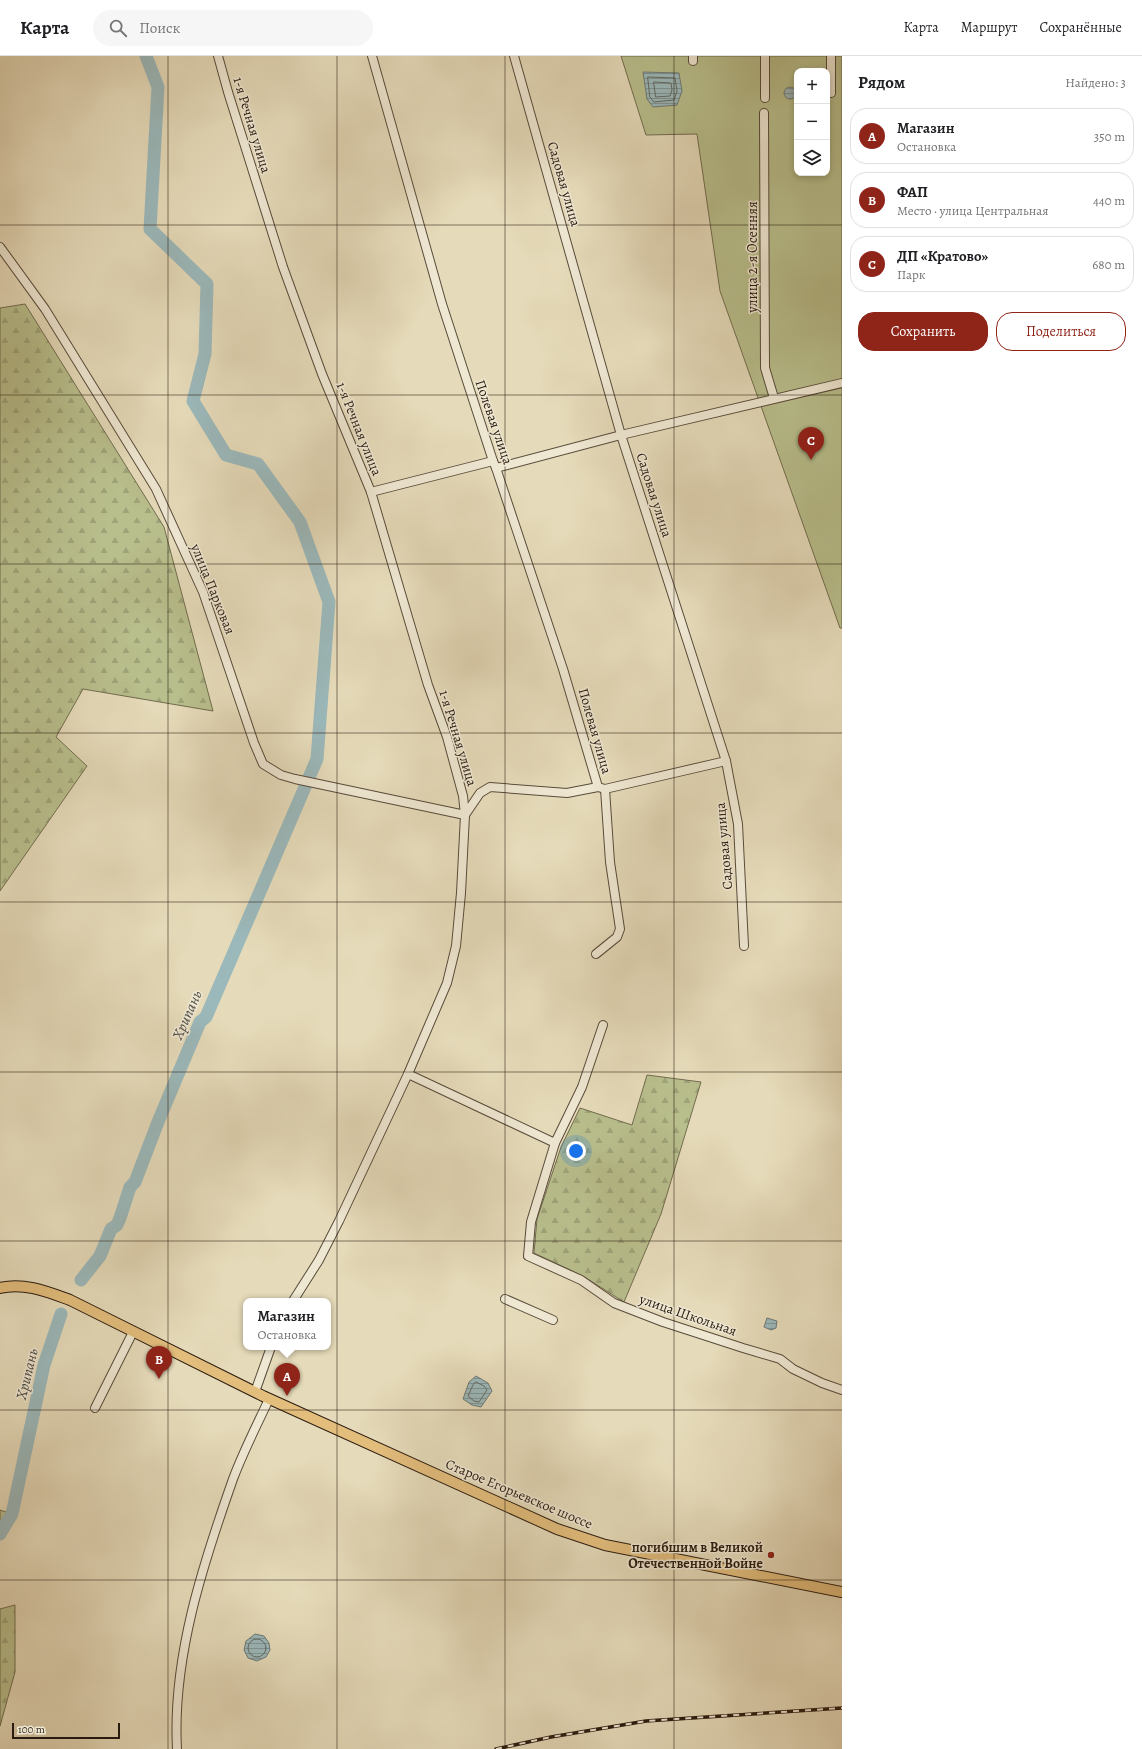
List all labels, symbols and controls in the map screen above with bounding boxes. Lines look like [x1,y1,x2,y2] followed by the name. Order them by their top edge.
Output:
[93,10,373,46] search box
[20,15,69,41] text: Карта
[107,17,129,39] icon: search
[139,18,180,38] text: Поиск
[904,18,939,37] text: Карта
[961,18,1017,37] text: Маршрут
[1039,18,1122,37] text: Сохранённые
[794,68,830,176] map controls
[794,68,830,104] button: +
[858,71,905,94] text: Рядом
[1065,74,1126,91] text: Найдено: 3
[228,75,276,176] street label: 1-я Речная улица
[794,104,830,140] button: −
[897,118,955,138] text: Магазин
[868,128,876,145] text: A
[1094,128,1125,145] text: 350 m
[897,138,956,155] text: Остановка
[543,139,585,229] street label: Садовая улица
[794,140,830,176] button: layers
[897,182,928,202] text: ФАП
[868,192,876,209] text: B
[1093,192,1125,209] text: 440 m
[743,201,762,314] street label: улица 2-я Осенняя
[897,202,1048,219] text: Место · улица Центральная
[897,246,988,266] text: ДП «Кратово»
[868,256,876,273] text: C
[1092,256,1125,273] text: 680 m
[897,266,926,283] text: Парк
[858,312,988,351] button: Сохранить
[996,312,1126,351] button: Поделиться
[471,377,518,467] street label: Полевая улица
[332,379,387,479] street label: 1-я Речная улица
[798,427,824,460] pin: C
[631,450,677,540] street label: Садовая улица
[186,540,240,637] street label: улица Парковая
[574,686,616,777] street label: Полевая улица
[434,688,482,789] street label: 1-я Речная улица
[711,801,737,890] street label: Садовая улица
[167,987,207,1044] water label: Хрипань
[566,1141,586,1161] your location
[636,1289,739,1341] street label: улица Школьная
[243,1298,331,1350] popup
[257,1306,315,1326] text: Магазин
[257,1326,317,1343] text: Остановка
[11,1346,43,1403] water label: Хрипань
[146,1346,172,1379] pin: B
[274,1363,300,1396] pin: A
[442,1454,596,1534] street label: Старое Егорьевское шоссе
[628,1538,764,1573] place label: погибшим в Великой Отечественной Войне
[766,1550,776,1560] marker: погибшим в Великой Отечественной Войне
[12,1721,120,1740] scale bar
[18,1722,45,1737] text: 100 m

